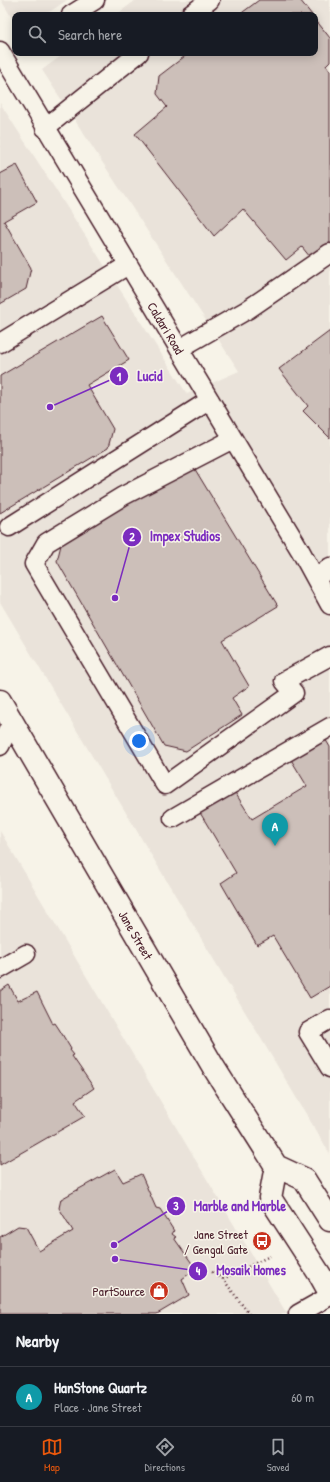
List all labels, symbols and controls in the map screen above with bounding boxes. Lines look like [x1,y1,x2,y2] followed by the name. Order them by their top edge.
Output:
[12,12,318,56] search box
[26,23,48,45] icon: search
[58,24,122,45] text: Search here
[143,298,189,358] street label: Caldari Road
[109,363,170,389] callout: Lucid
[138,366,163,385] text: Lucid
[117,368,122,385] text: 1
[122,524,229,550] callout: Impex Studios
[150,526,221,547] text: Impex Studios
[129,528,135,545] text: 2
[129,731,149,751] your location
[262,813,288,846] pin: A
[115,907,158,963] street label: Jane Street
[166,1193,294,1219] callout: Marble and Marble
[194,1196,287,1215] text: Marble and Marble
[173,1197,179,1214] text: 3
[184,1225,249,1258] place label: Jane Street / Gengal Gate
[251,1230,273,1252] bus stop icon: Jane Street / Gengal Gate
[188,1258,294,1284] callout: Mosaik Homes
[216,1260,286,1279] text: Mosaik Homes
[196,1262,201,1279] text: 4
[148,1280,170,1302] shop icon: PartSource
[93,1282,145,1300] place label: PartSource
[16,1329,59,1352] text: Nearby
[54,1377,147,1398] text: HanStone Quartz
[26,1388,32,1406] text: A
[291,1388,314,1406] text: 60 m
[54,1398,142,1416] text: Place · Jane Street
[41,1436,63,1474] tab: Map
[145,1436,185,1474] tab: Directions
[267,1436,289,1474] tab: Saved

